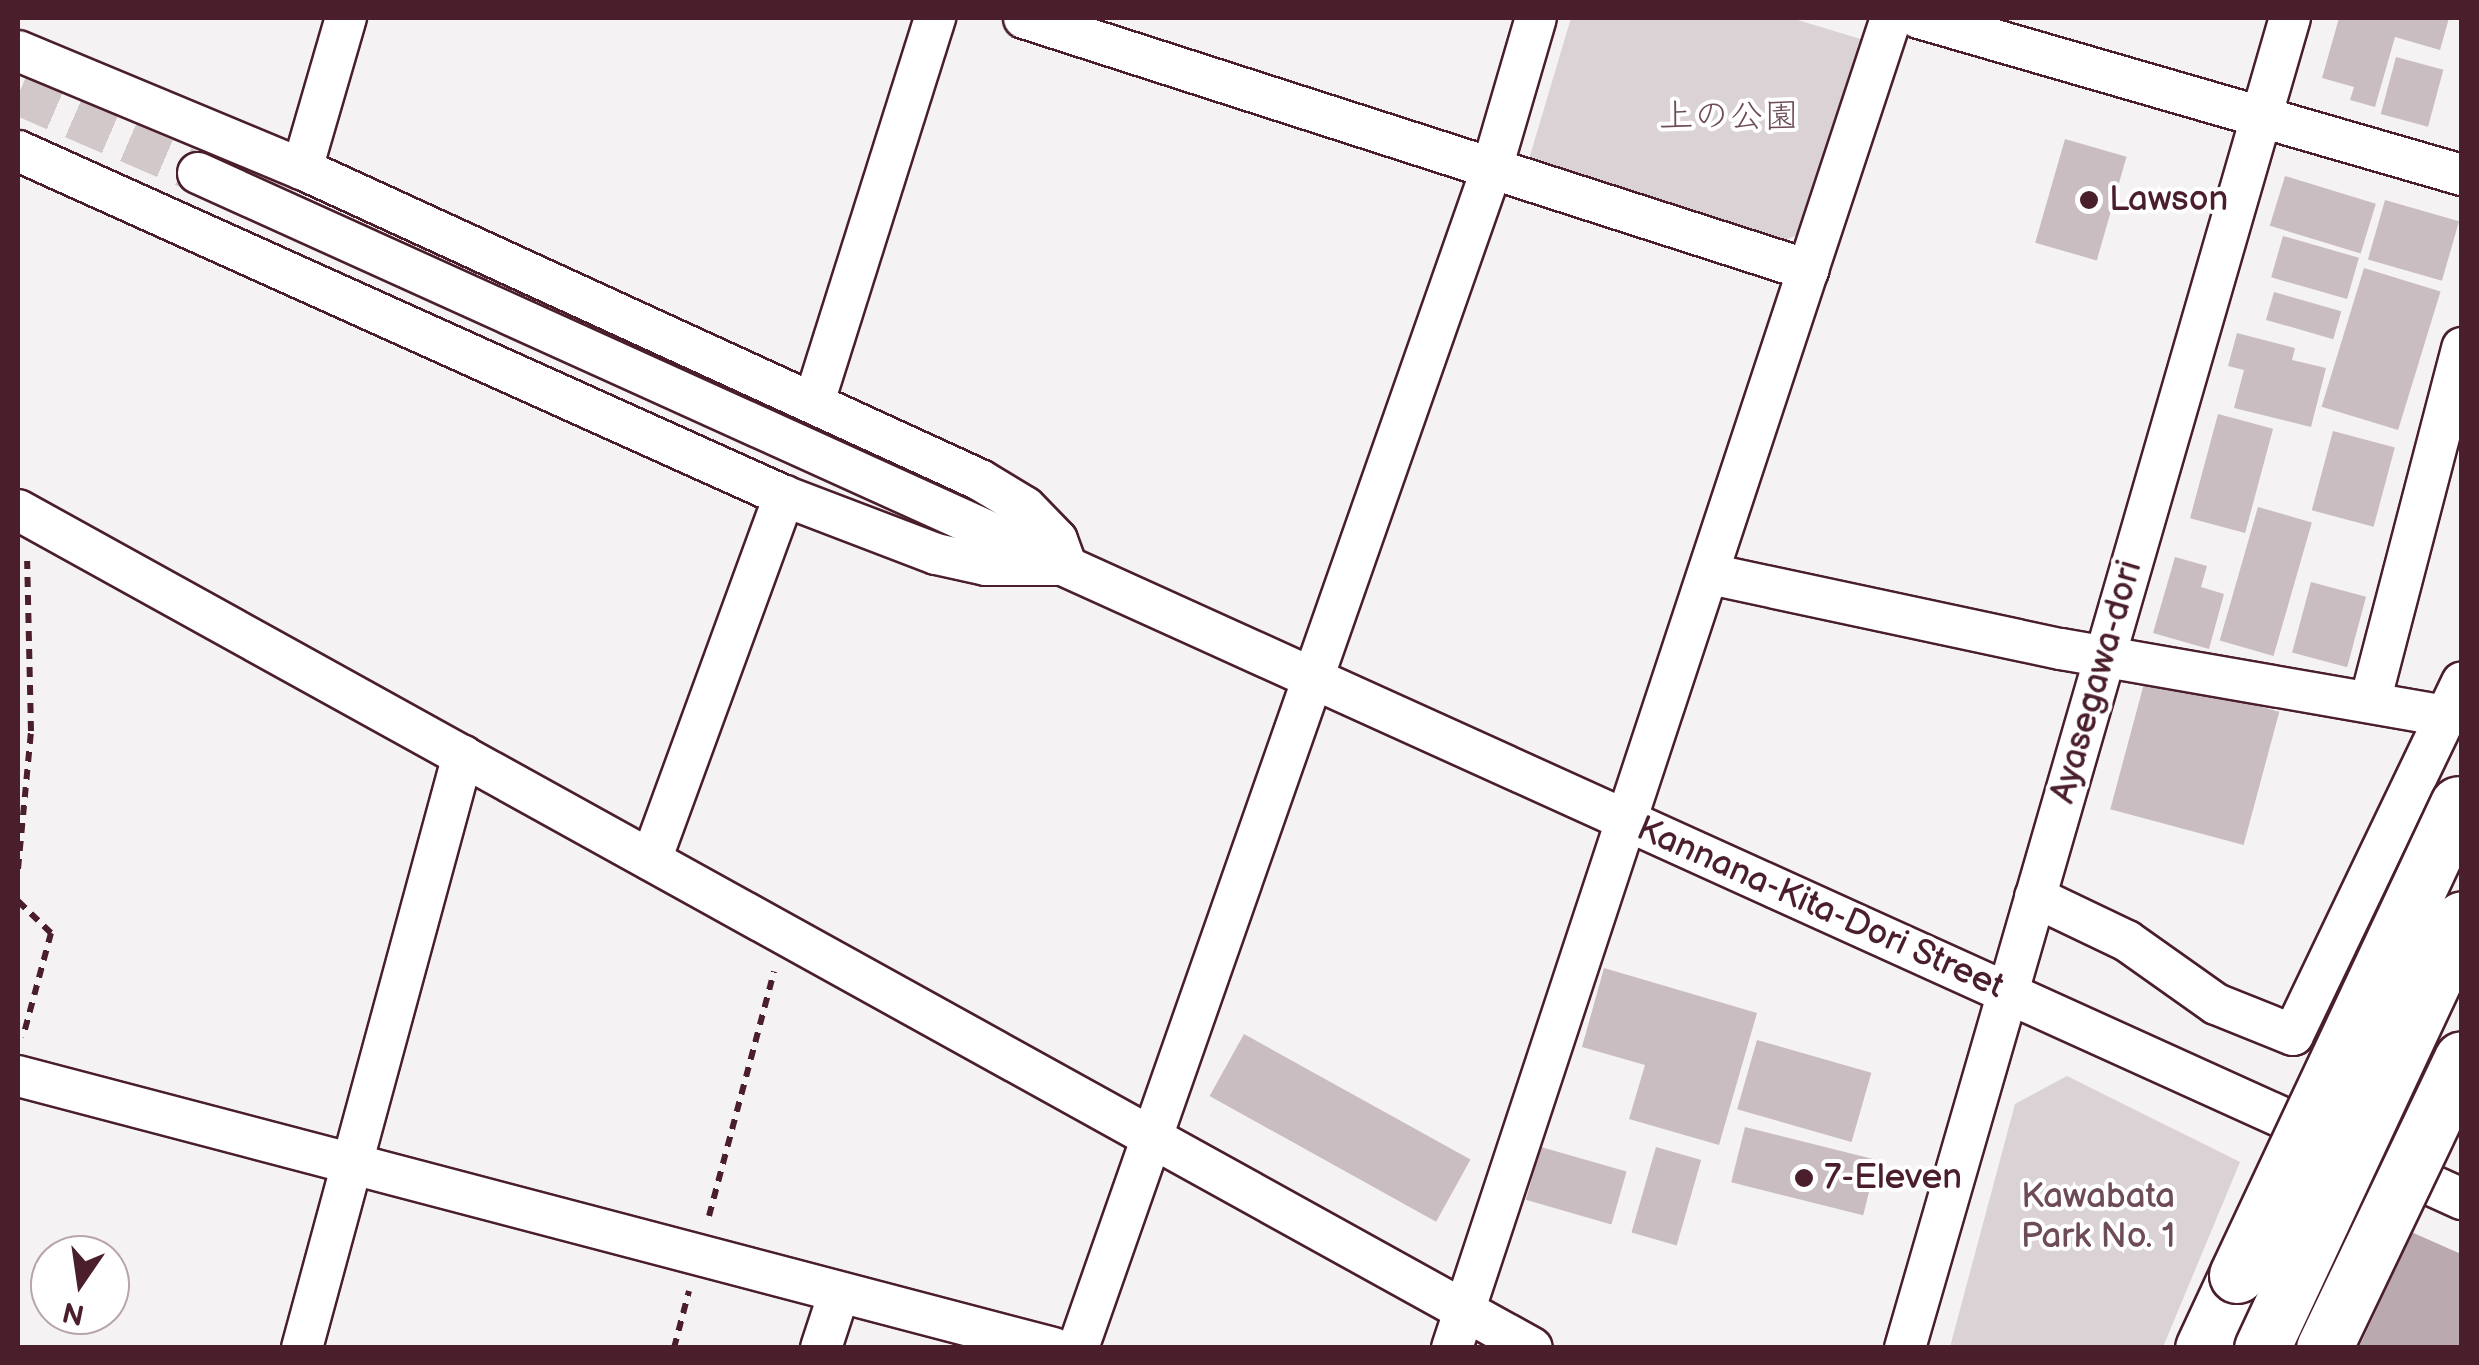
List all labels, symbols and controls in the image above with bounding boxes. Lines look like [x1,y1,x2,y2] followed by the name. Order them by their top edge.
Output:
[1659,96,1799,138] park label: 上の公園
[2109,179,2228,221] place label: Lawson
[2078,189,2100,211] marker: Lawson
[2042,556,2152,808] street label: Ayasegawa-dori
[1630,808,2010,1008] street label: Kannana-Kita-Dori Street
[1824,1157,1962,1199] place label: 7-Eleven
[1793,1167,1815,1189] marker: 7-Eleven
[2021,1176,2175,1258] park label: Kawabata Park No. 1
[30,1235,130,1335] north arrow
[60,1294,88,1331] text: N

